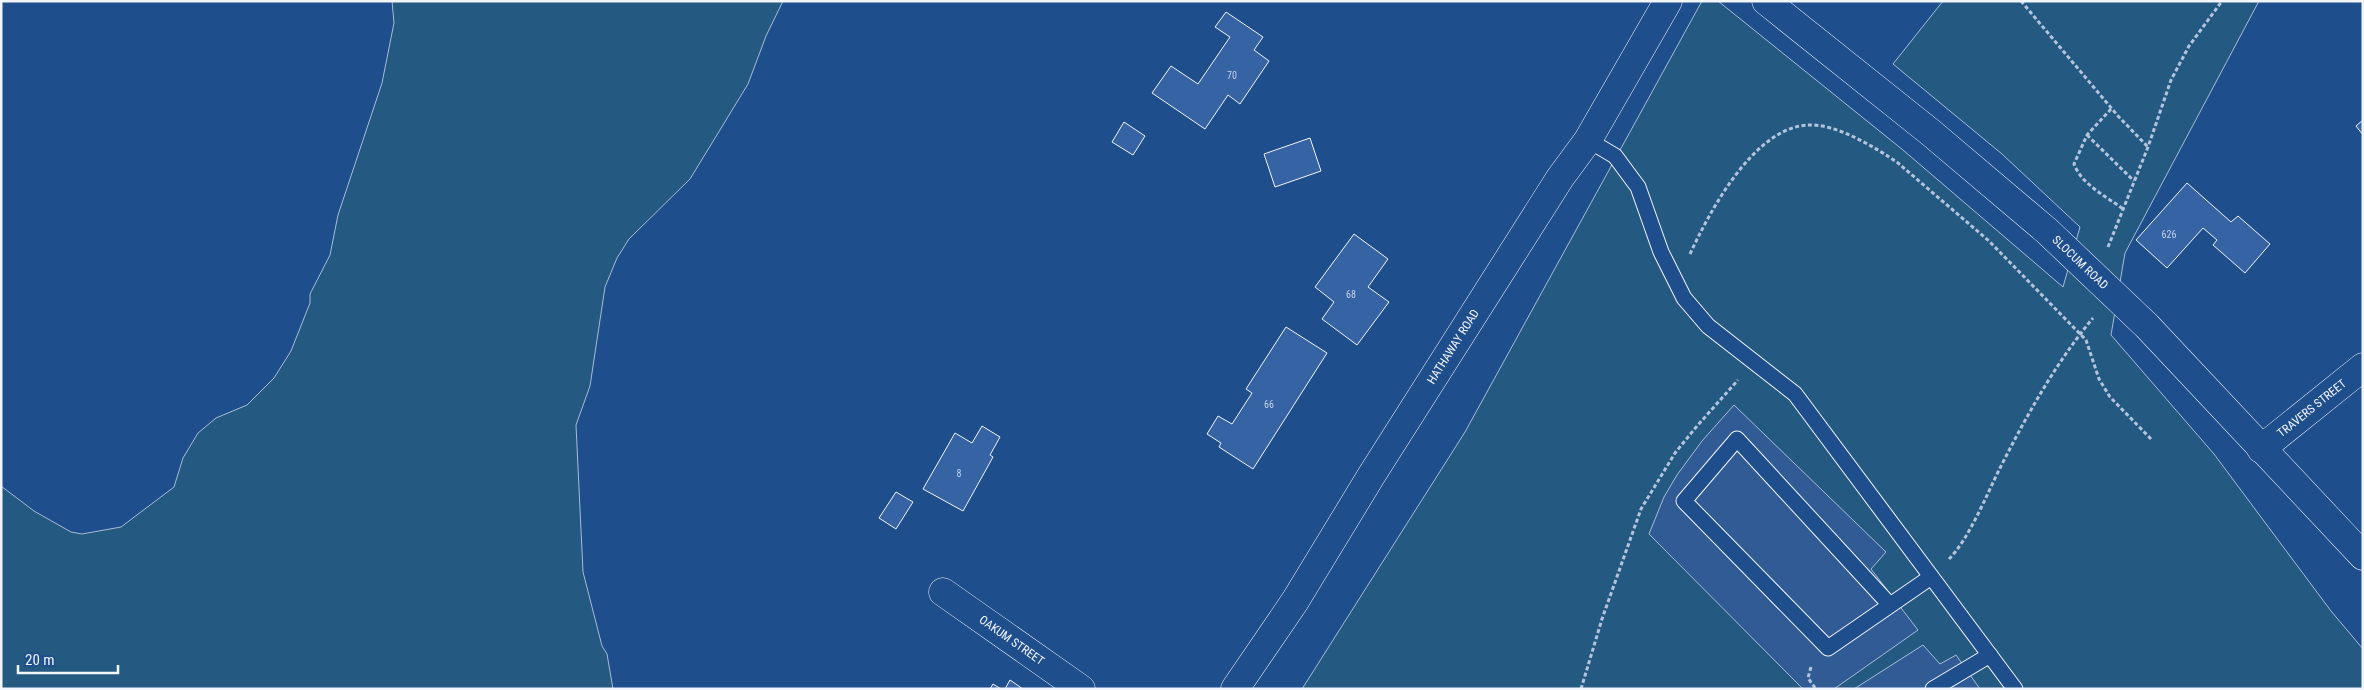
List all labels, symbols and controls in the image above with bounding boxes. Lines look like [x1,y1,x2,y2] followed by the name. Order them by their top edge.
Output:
[1227,70,1237,81] house number: 70
[2162,229,2176,240] house number: 626
[2050,233,2111,292] street label: SLOCUM ROAD
[1346,289,1356,300] house number: 68
[1424,307,1482,387] street label: HATHAWAY ROAD
[2274,376,2349,440] street label: TRAVERS STREET
[1264,399,1274,410] house number: 66
[957,468,962,479] house number: 8
[976,613,1047,668] street label: OAKUM STREET
[18,642,118,674] scale bar
[25,651,55,669] text: 20 m

